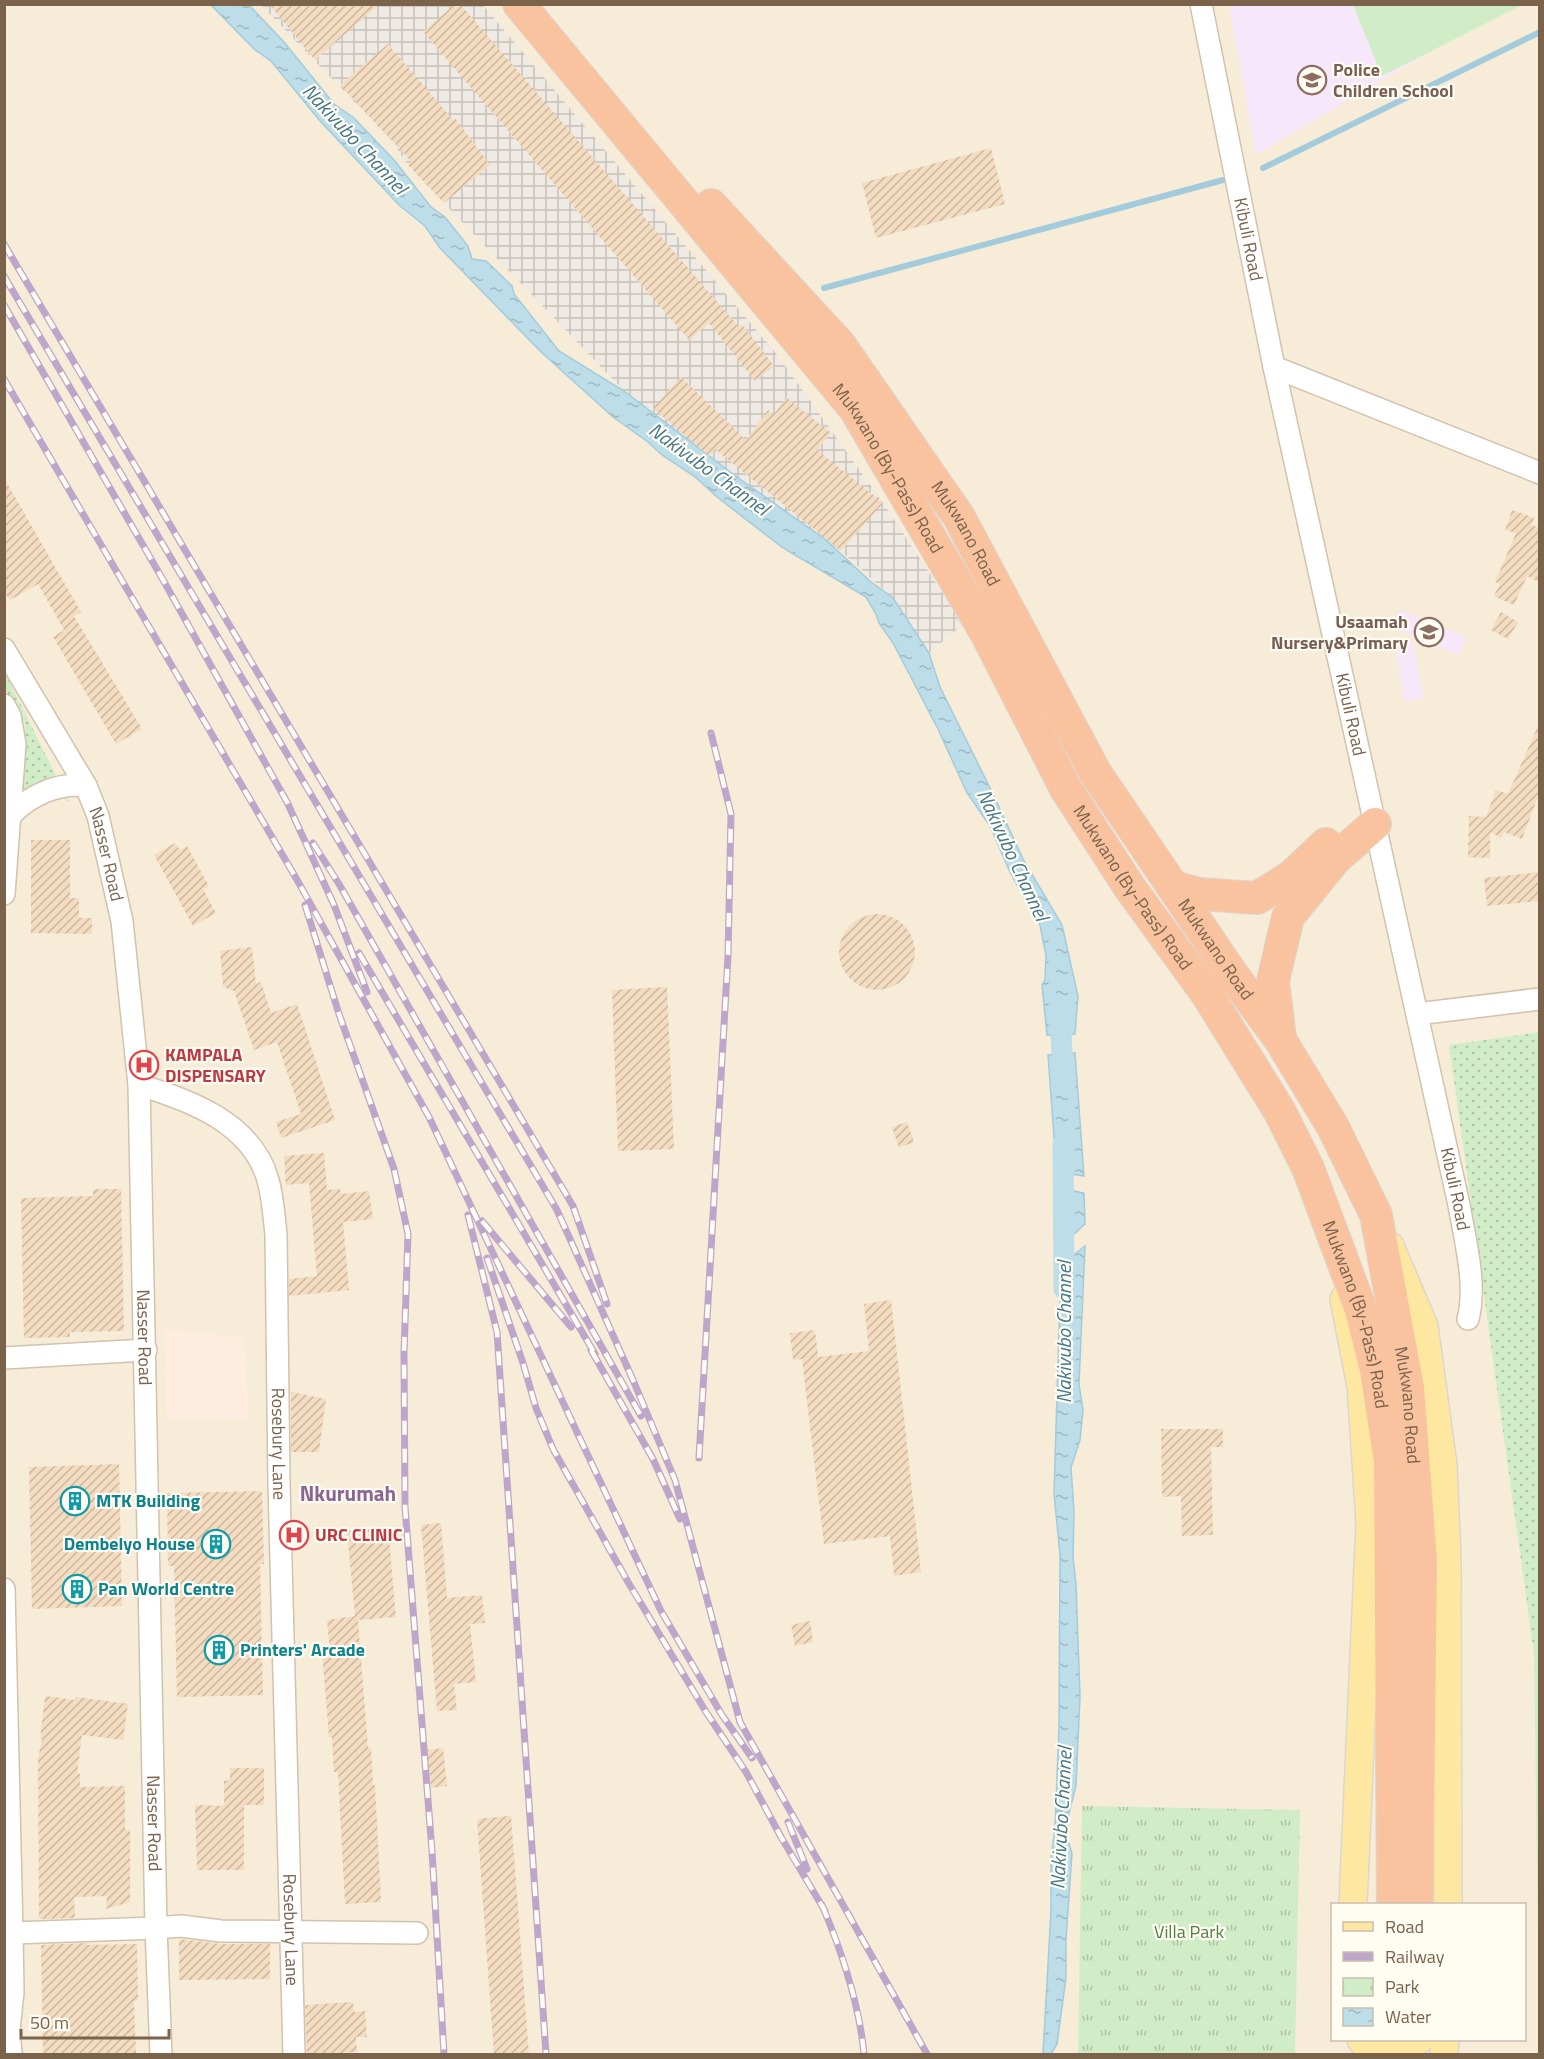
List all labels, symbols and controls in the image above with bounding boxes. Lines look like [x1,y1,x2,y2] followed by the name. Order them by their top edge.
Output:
[1333,56,1454,104] place label: Police Children School
[1296,64,1328,96] school or university icon: Police Children School
[295,76,417,203] water label: Nakivubo Channel
[1227,195,1270,283] street label: Kibuli Road
[826,377,951,558] street label: Mukwano (By-Pass) Road
[643,414,778,525] water label: Nakivubo Channel
[925,475,1007,591] street label: Mukwano Road
[1271,608,1408,656] place label: Usaamah Nursery&Primary
[1413,616,1445,648] school or university icon: Usaamah Nursery&Primary
[1329,670,1373,758] street label: Kibuli Road
[969,784,1059,928] water label: Nakivubo Channel
[1067,799,1199,976] street label: Mukwano (By-Pass) Road
[83,802,131,904] street label: Nasser Road
[1171,893,1261,1005] street label: Mukwano Road
[165,1041,267,1089] place label: KAMPALA DISPENSARY
[128,1049,160,1081] hospital icon: KAMPALA DISPENSARY
[1434,1145,1477,1233] street label: Kibuli Road
[1316,1217,1396,1410] street label: Mukwano (By-Pass) Road
[1048,1258,1079,1403] water label: Nakivubo Channel
[130,1289,159,1386] street label: Nasser Road
[1388,1344,1428,1465] street label: Mukwano Road
[265,1388,293,1500] street label: Rosebury Lane
[300,1477,396,1509] district label: Nkurumah
[59,1485,91,1517] building icon: MTK Building
[96,1487,200,1514] place label: MTK Building
[278,1519,310,1551] hospital icon: URC CLINIC
[315,1521,403,1548] place label: URC CLINIC
[200,1528,232,1560] building icon: Dembelyo House
[64,1530,195,1557] place label: Dembelyo House
[61,1573,93,1605] building icon: Pan World Centre
[98,1575,234,1602] place label: Pan World Centre
[203,1634,235,1666] building icon: Printers' Arcade
[240,1636,365,1663] place label: Printers' Arcade
[1041,1743,1080,1890] water label: Nakivubo Channel
[140,1775,169,1872] street label: Nasser Road
[276,1873,306,1986] street label: Rosebury Lane
[1331,1903,1526,2041] legend
[1385,1913,1424,1940] text: Road
[1154,1918,1224,1945] park label: Villa Park
[1385,1943,1445,1970] text: Railway
[1385,1973,1420,2000] text: Park
[21,2002,170,2040] scale bar
[1385,2003,1431,2030] text: Water
[30,2009,69,2036] text: 50 m

